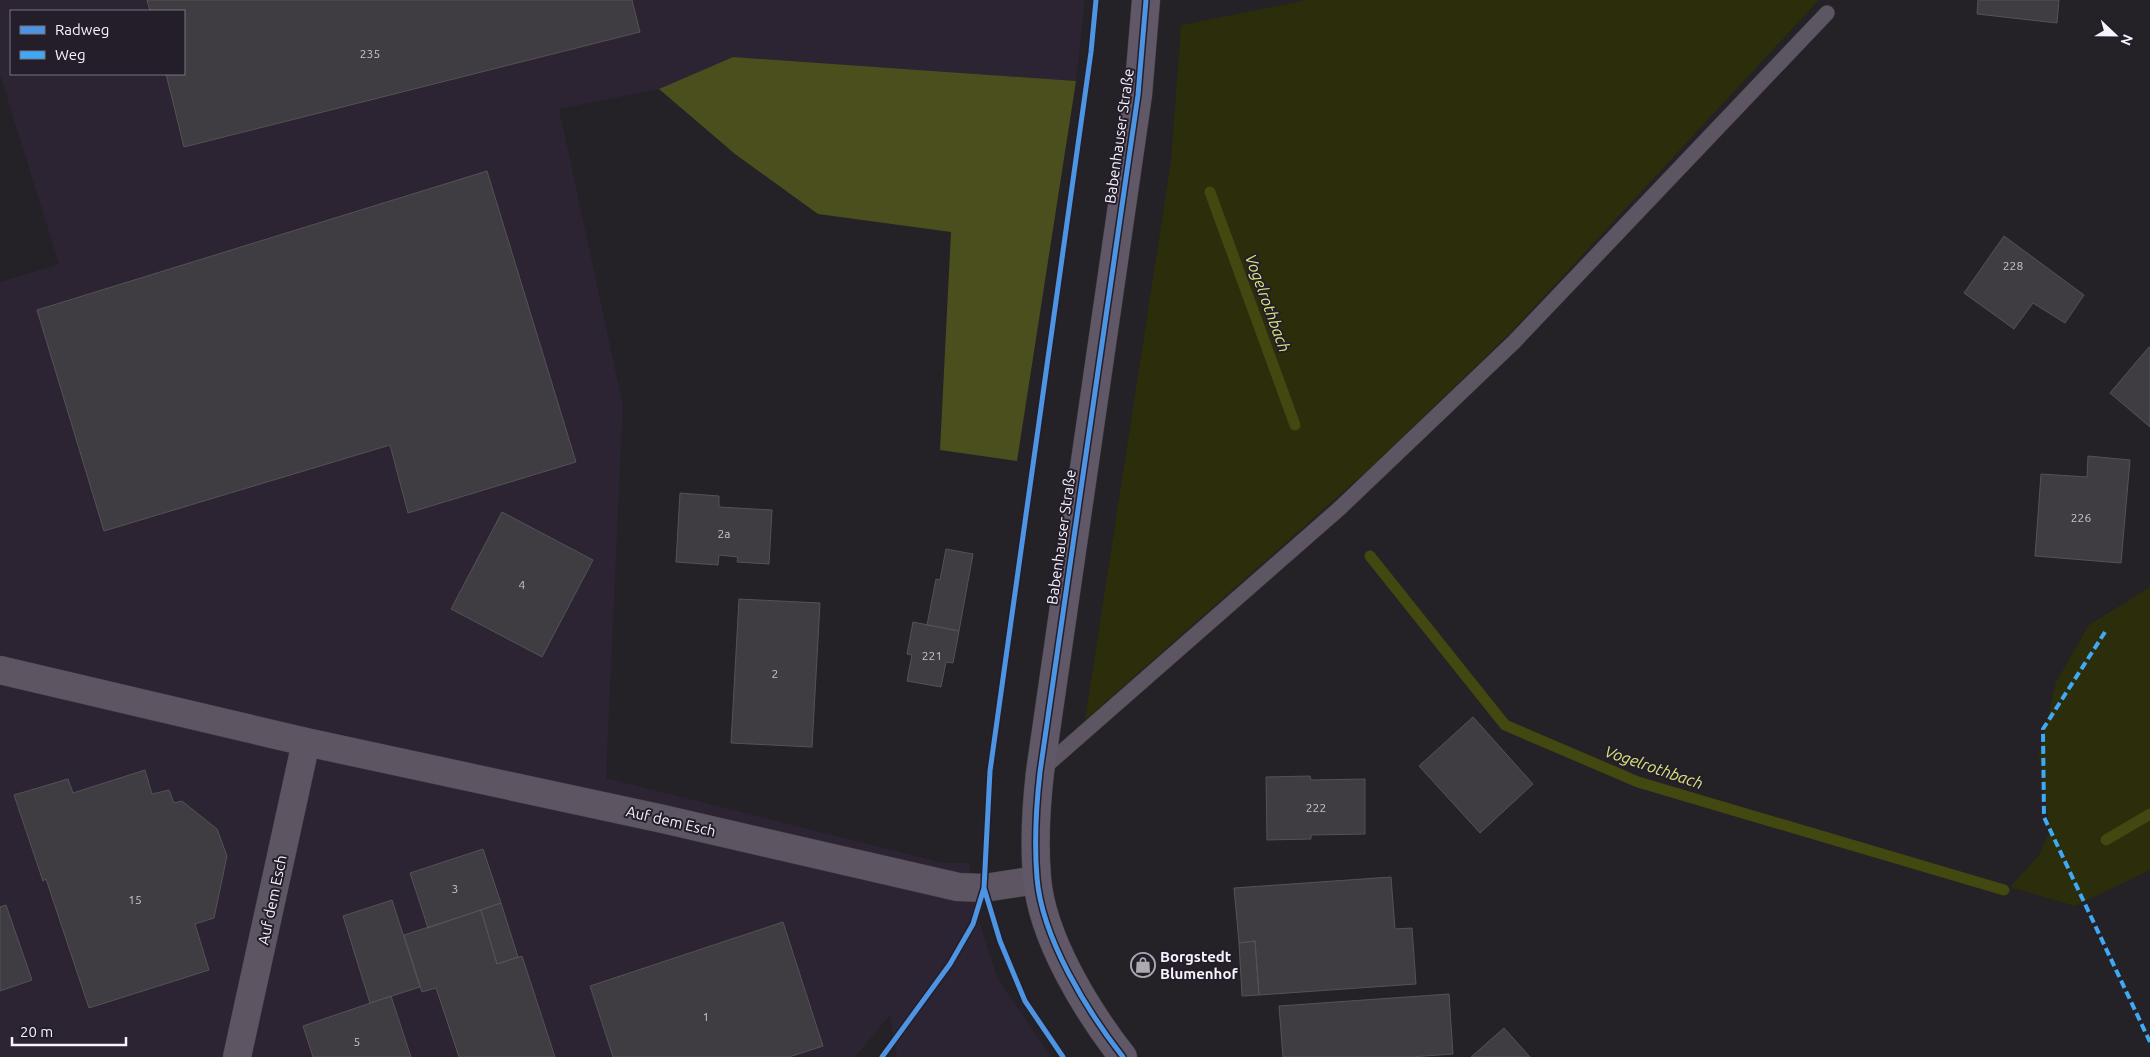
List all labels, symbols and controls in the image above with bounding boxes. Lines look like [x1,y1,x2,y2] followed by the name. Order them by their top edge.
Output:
[10,10,185,75] legend
[2090,10,2140,60] north arrow
[55,21,109,38] text: Radweg
[2118,32,2136,48] text: N
[55,46,86,63] text: Weg
[360,47,380,60] house number: 235
[1101,67,1137,205] street label: Babenhauser Straße
[1242,252,1294,354] water label: Vogelrothbach
[2003,259,2023,272] house number: 228
[1043,468,1079,606] street label: Babenhauser Straße
[2071,511,2091,524] house number: 226
[718,527,730,540] house number: 2a
[519,578,526,591] house number: 4
[922,649,942,662] house number: 221
[772,667,778,680] house number: 2
[1602,742,1706,792] water label: Vogelrothbach
[1306,801,1326,814] house number: 222
[625,802,717,840] street label: Auf dem Esch
[254,854,290,946] street label: Auf dem Esch
[452,882,458,895] house number: 3
[128,893,142,906] house number: 15
[1160,948,1238,982] place label: Borgstedt Blumenhof
[1130,952,1156,978] shop icon: Borgstedt Blumenhof
[703,1010,709,1023] house number: 1
[12,1014,126,1046] scale bar
[20,1023,53,1040] text: 20 m
[354,1035,360,1048] house number: 5

